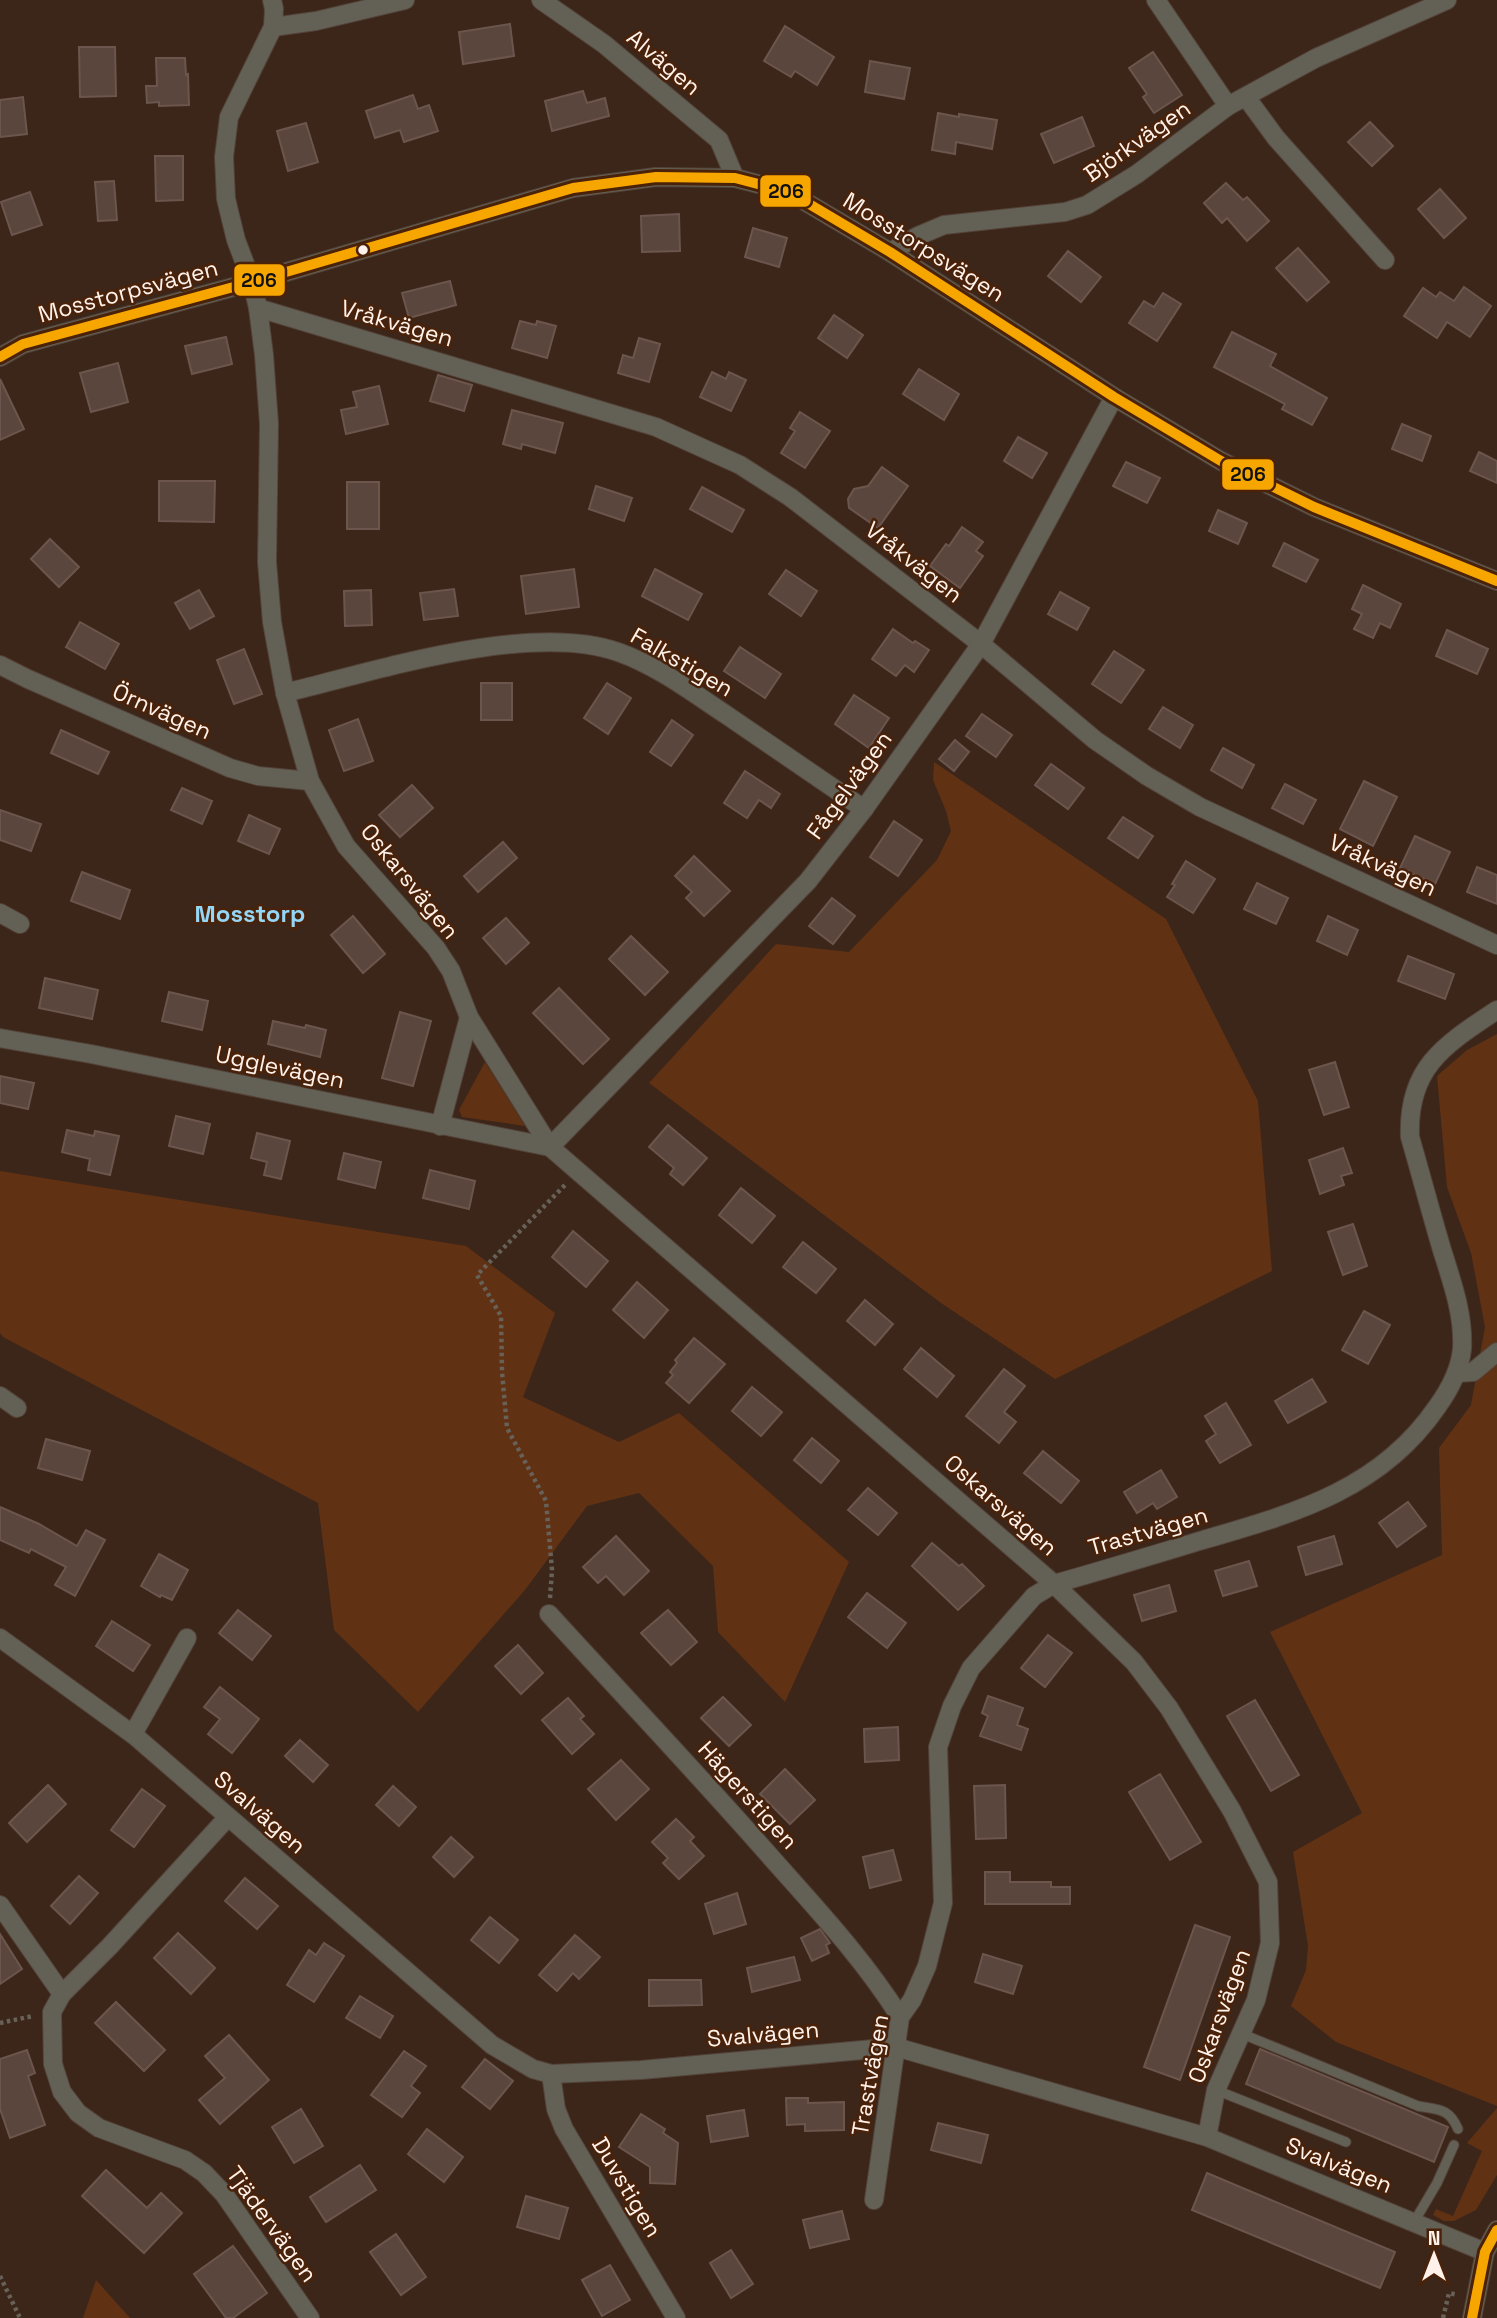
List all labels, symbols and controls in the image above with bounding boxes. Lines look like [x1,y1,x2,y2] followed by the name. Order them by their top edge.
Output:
[621,22,707,102] street label: Alvägen
[1078,93,1196,189] street label: Björkvägen
[759,174,812,208] line badge: 206
[768,179,804,204] text: 206
[838,185,1010,309] street label: Mosstorpsvägen
[356,243,370,257] unlabelled marker
[35,253,221,329] street label: Mosstorpsvägen
[233,263,286,297] line badge: 206
[241,268,277,293] text: 206
[337,293,457,353] street label: Vråkvägen
[1221,458,1275,491] line badge: 206
[1230,462,1266,487] text: 206
[859,515,969,609] street label: Vråkvägen
[625,621,739,703] street label: Falkstigen
[108,676,216,746] street label: Örnvägen
[800,725,898,845] street label: Fågelvägen
[354,817,466,945] street label: Oskarsvägen
[1324,827,1442,903] street label: Vråkvägen
[195,898,305,929] district label: Mosstorp
[213,1039,347,1095] street label: Ugglevägen
[938,1448,1064,1562] street label: Oskarsvägen
[1085,1500,1211,1562] street label: Trastvägen
[692,1735,804,1855] street label: Hägerstigen
[208,1764,312,1860] street label: Svalvägen
[1181,1945,1257,2087] street label: Oskarsvägen
[845,2012,895,2138] street label: Trastvägen
[706,2014,820,2054] street label: Svalvägen
[1281,2130,1397,2200] street label: Svalvägen
[585,2131,669,2243] street label: Duvstigen
[220,2160,324,2288] street label: Tjädervägen
[1399,2220,1469,2290] north arrow
[1428,2226,1440,2251] text: N

